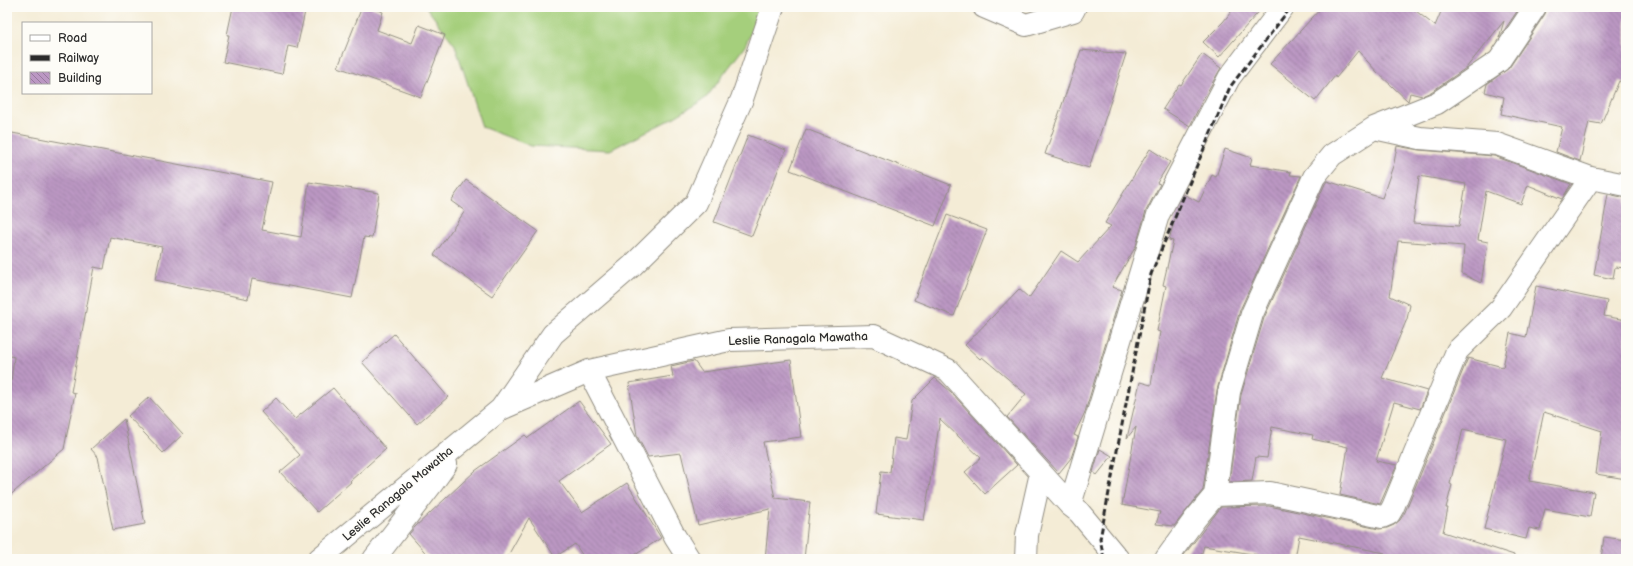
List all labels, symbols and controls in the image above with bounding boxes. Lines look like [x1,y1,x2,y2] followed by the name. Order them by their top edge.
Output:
[22,22,152,94] legend
[58,31,87,46] text: Road
[58,51,100,66] text: Railway
[58,71,102,86] text: Building
[728,329,868,349] street label: Leslie Ranagala Mawatha
[340,443,456,545] street label: Leslie Ranagala Mawatha

